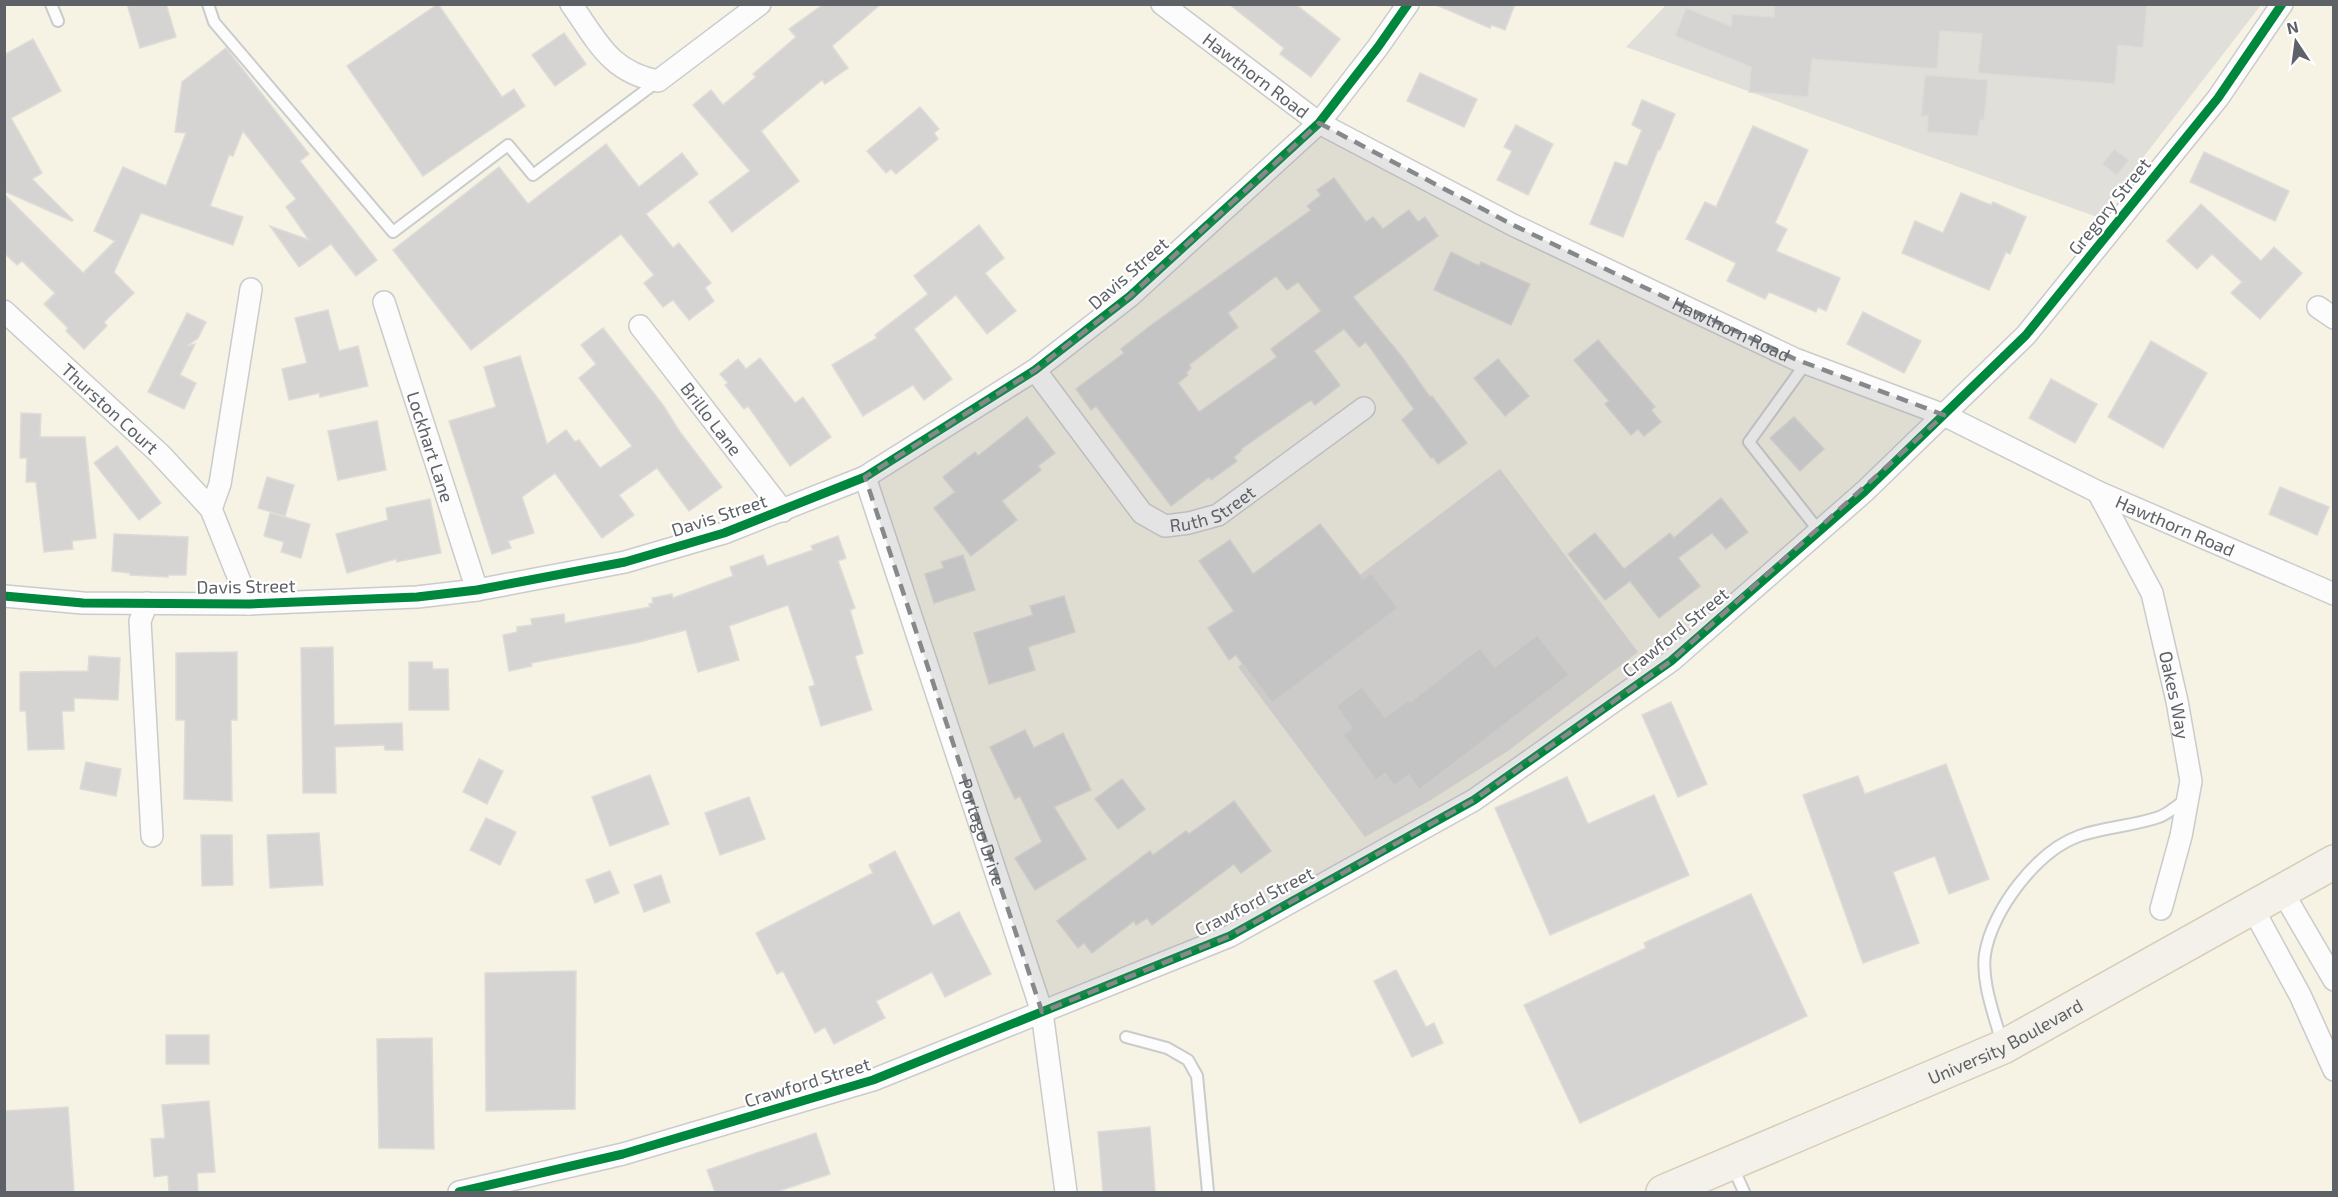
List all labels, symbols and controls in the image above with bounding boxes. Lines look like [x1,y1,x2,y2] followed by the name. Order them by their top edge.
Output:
[2266,12,2326,72] north arrow
[2285,16,2300,37] text: N
[1199,28,1314,123] street label: Hawthorn Road
[2063,153,2155,259] street label: Gregory Street
[1083,232,1173,314] street label: Davis Street
[1669,291,1794,366] street label: Hawthorn Road
[57,358,163,458] street label: Thurston Court
[676,377,747,460] street label: Brillo Lane
[403,388,459,505] street label: Lockhart Lane
[1168,481,1259,536] street label: Ruth Street
[669,489,770,541] street label: Davis Street
[2112,490,2238,561] street label: Hawthorn Road
[196,574,296,598] street label: Davis Street
[1617,582,1733,682] street label: Crawford Street
[2155,649,2195,741] street label: Oakes Way
[954,776,1010,889] street label: Portago Drive
[1191,862,1317,940] street label: Crawford Street
[1924,994,2087,1089] street label: University Boulevard
[741,1052,873,1112] street label: Crawford Street

